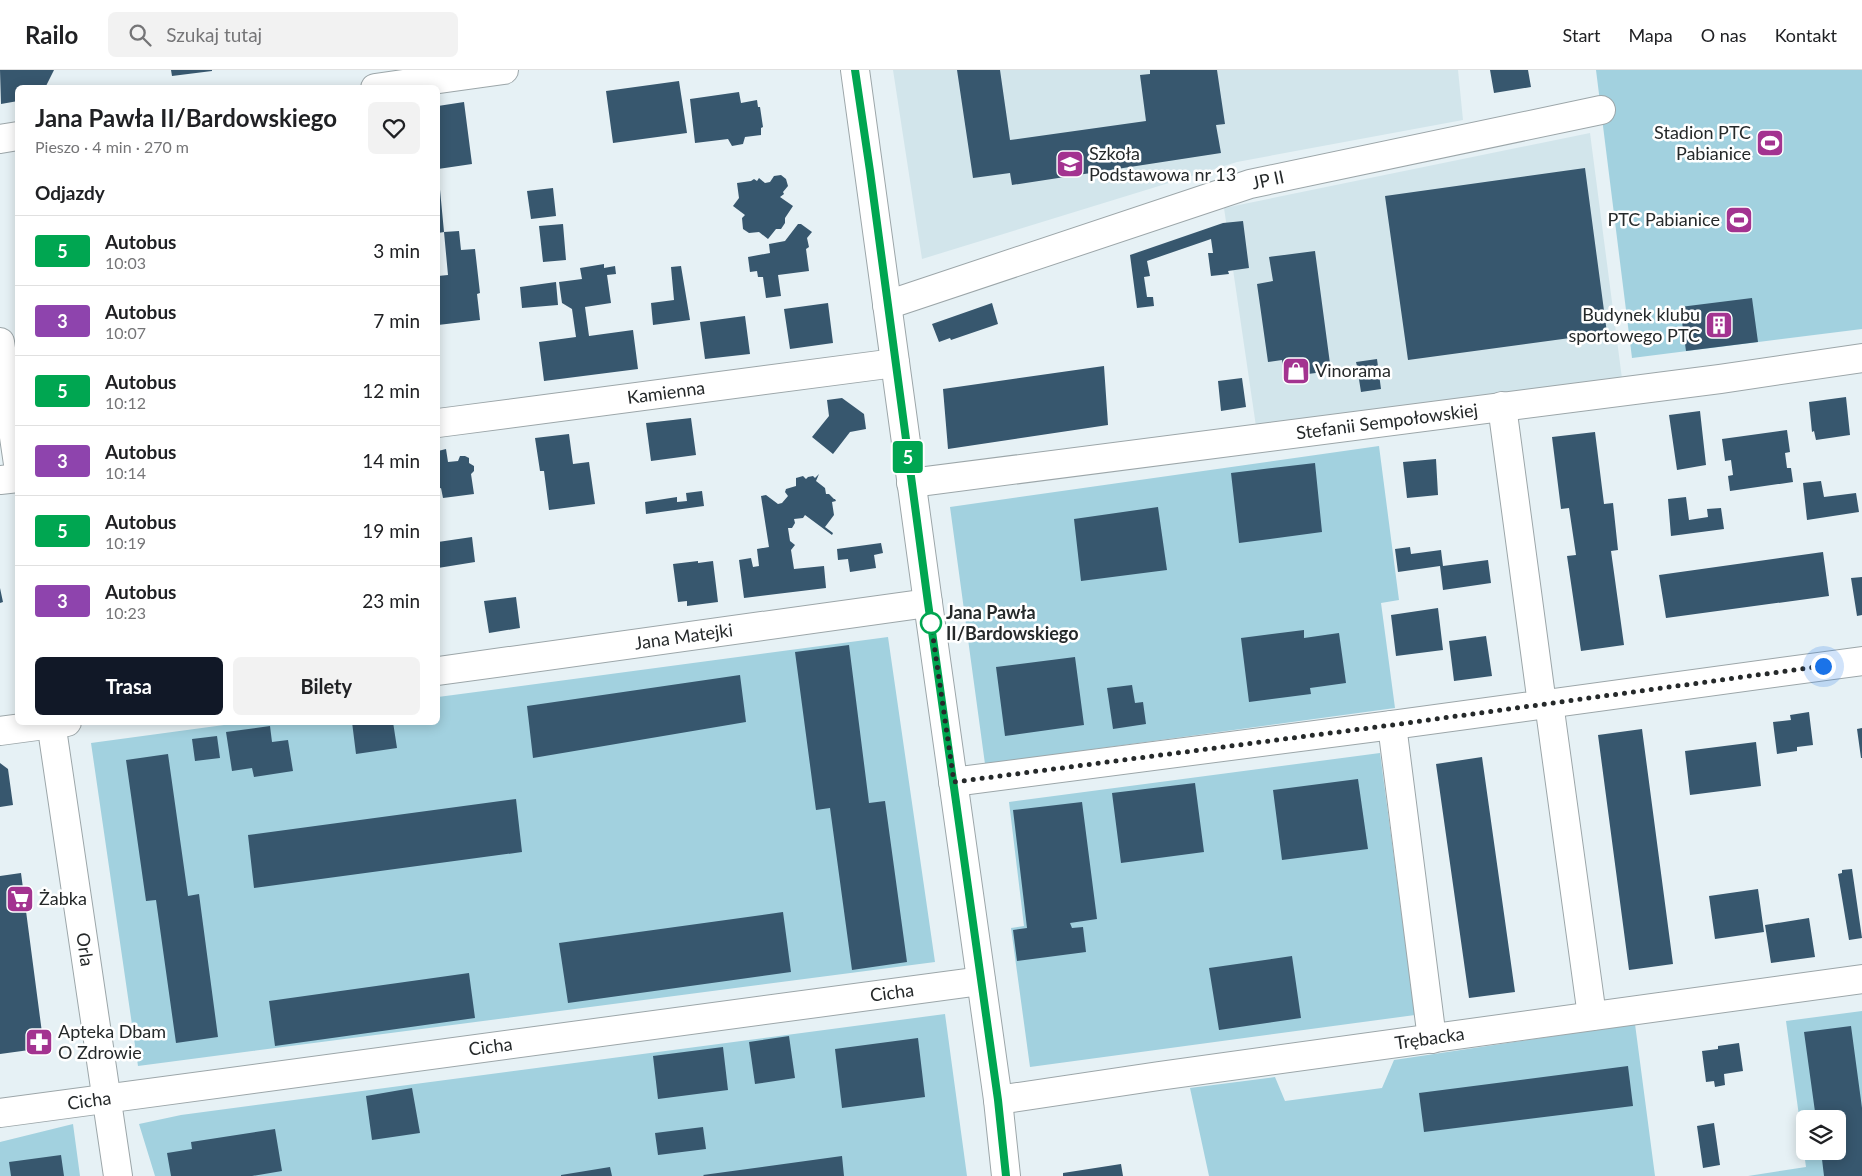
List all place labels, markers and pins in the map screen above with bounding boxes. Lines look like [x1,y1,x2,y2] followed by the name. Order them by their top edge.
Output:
[1654,121,1751,164] place label: Stadion PTC Pabianice
[1755,128,1785,158] sports icon: Stadion PTC Pabianice
[1089,142,1236,185] place label: Szkoła Podstawowa nr 13
[1055,149,1085,179] school or university icon: Szkoła Podstawowa nr 13
[1724,205,1754,235] sports icon: PTC Pabianice
[1607,208,1720,230] place label: PTC Pabianice
[1568,303,1700,346] place label: Budynek klubu sportowego PTC
[1704,310,1734,340] building icon: Budynek klubu sportowego PTC
[1281,356,1311,386] shop icon: Vinorama
[1315,359,1391,381] place label: Vinorama
[946,601,1079,644] place label: Jana Pawła II/Bardowskiego
[920,612,942,634] marker: Jana Pawła II/Bardowskiego
[5,884,35,914] supermarket icon: Żabka
[39,887,87,909] place label: Żabka
[58,1020,166,1063] place label: Apteka Dbam O Zdrowie
[24,1027,54,1057] pharmacy icon: Apteka Dbam O Zdrowie

